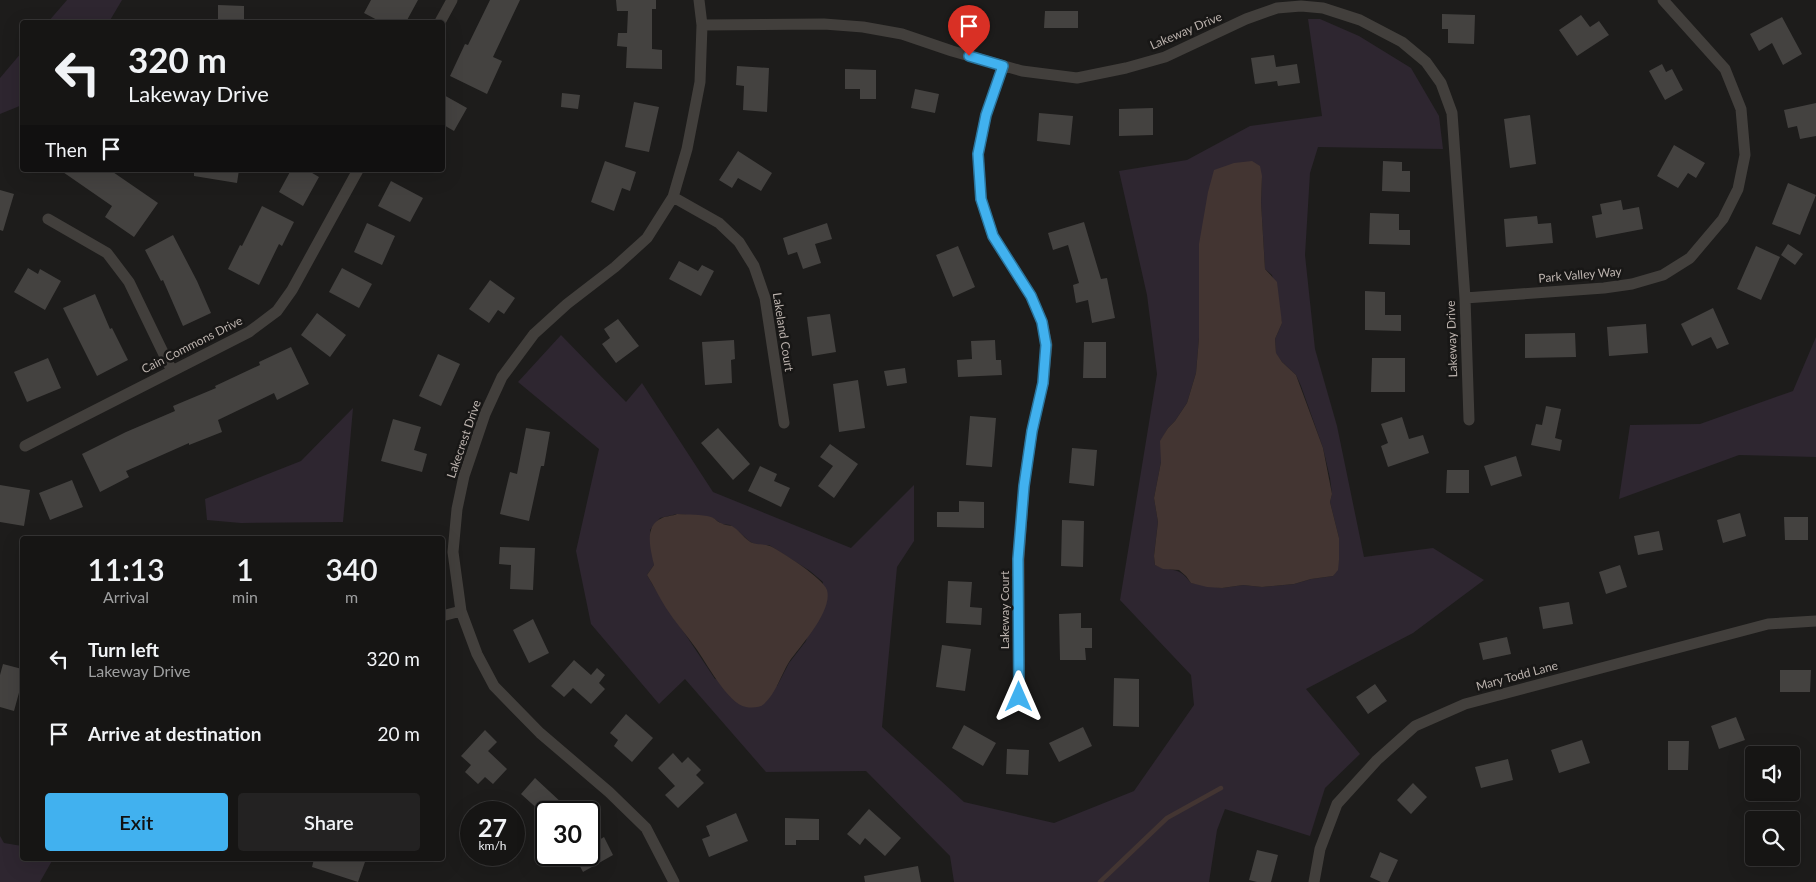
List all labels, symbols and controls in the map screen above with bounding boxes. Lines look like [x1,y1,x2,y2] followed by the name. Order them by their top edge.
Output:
[948,5,990,56] pin
[1147,9,1224,52] street label: Lakeway Drive
[955,12,983,40] icon: arrive
[128,38,227,80] text: 320 m
[45,40,110,105] icon: left
[128,80,269,107] text: Lakeway Drive
[97,135,125,163] icon: arrive
[45,138,87,161] text: Then
[1538,263,1623,286] street label: Park Valley Way
[770,291,797,373] street label: Lakeland Court
[1443,300,1460,378] street label: Lakeway Drive
[139,313,245,377] street label: Cain Commons Drive
[443,398,484,480] street label: Lakecrest Drive
[87,551,165,587] text: 11:13
[236,551,254,587] text: 1
[325,551,378,587] text: 340
[997,570,1012,649] street label: Lakeway Court
[103,587,149,606] text: Arrival
[232,587,258,606] text: min
[345,587,358,606] text: m
[88,638,159,661] text: Turn left
[45,645,73,673] icon: left
[366,647,420,670] text: 320 m
[1474,657,1559,694] street label: Mary Todd Lane
[88,661,191,680] text: Lakeway Drive
[992,670,1044,722] position arrow
[45,720,73,748] icon: arrive
[88,722,261,745] text: Arrive at destination
[377,722,420,745] text: 20 m
[1745,746,1800,866] map controls
[1745,746,1800,801] button: sound
[45,793,228,851] button: Exit
[238,793,420,851] button: Share
[535,801,600,866] speed limit sign: 30
[1745,811,1800,866] button: search
[478,812,507,842] text: 27
[478,838,507,853] text: km/h

